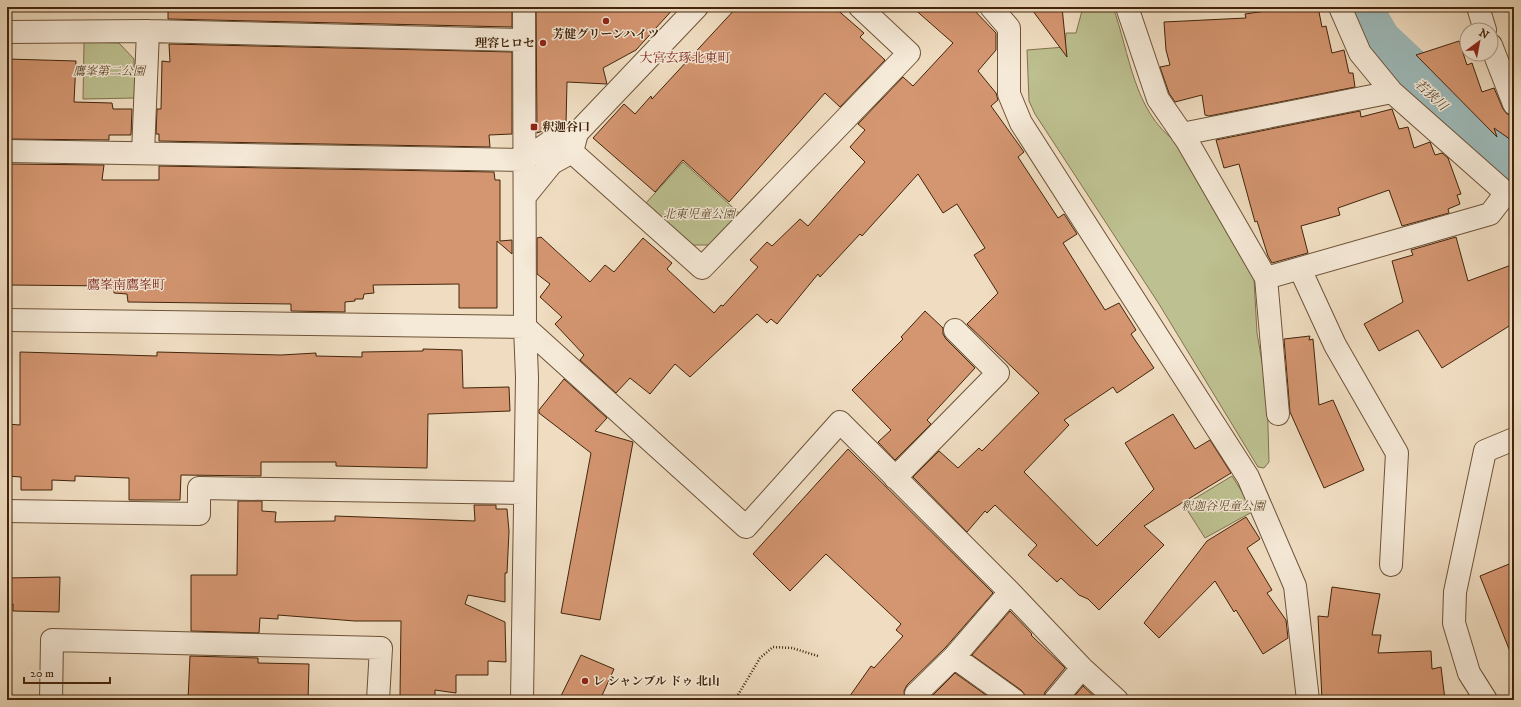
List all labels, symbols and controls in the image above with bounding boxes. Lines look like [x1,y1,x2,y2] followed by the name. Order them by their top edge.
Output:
[601,16,611,26] marker: 芳健グリーンハイツ
[1459,22,1499,62] north arrow
[1476,26,1491,43] text: N
[553,27,659,42] place label: 芳健グリーンハイツ
[475,36,535,51] place label: 理容ヒロセ
[538,38,548,48] marker: 理容ヒロセ
[639,50,731,66] district label: 大宮玄琢北東町
[73,64,147,79] park label: 鷹峯第二公園
[1411,76,1452,116] water label: 若狭川
[542,120,590,135] place label: 釈迦谷口
[529,122,539,132] marker: 釈迦谷口
[663,207,737,222] park label: 北東児童公園
[87,277,165,293] district label: 鷹峯南鷹峯町
[1181,499,1267,514] park label: 釈迦谷児童公園
[24,659,110,685] scale bar
[30,666,54,681] text: 20 m
[593,674,720,689] place label: レ シャンブル ドゥ 北山
[580,676,590,686] marker: レ シャンブル ドゥ 北山

